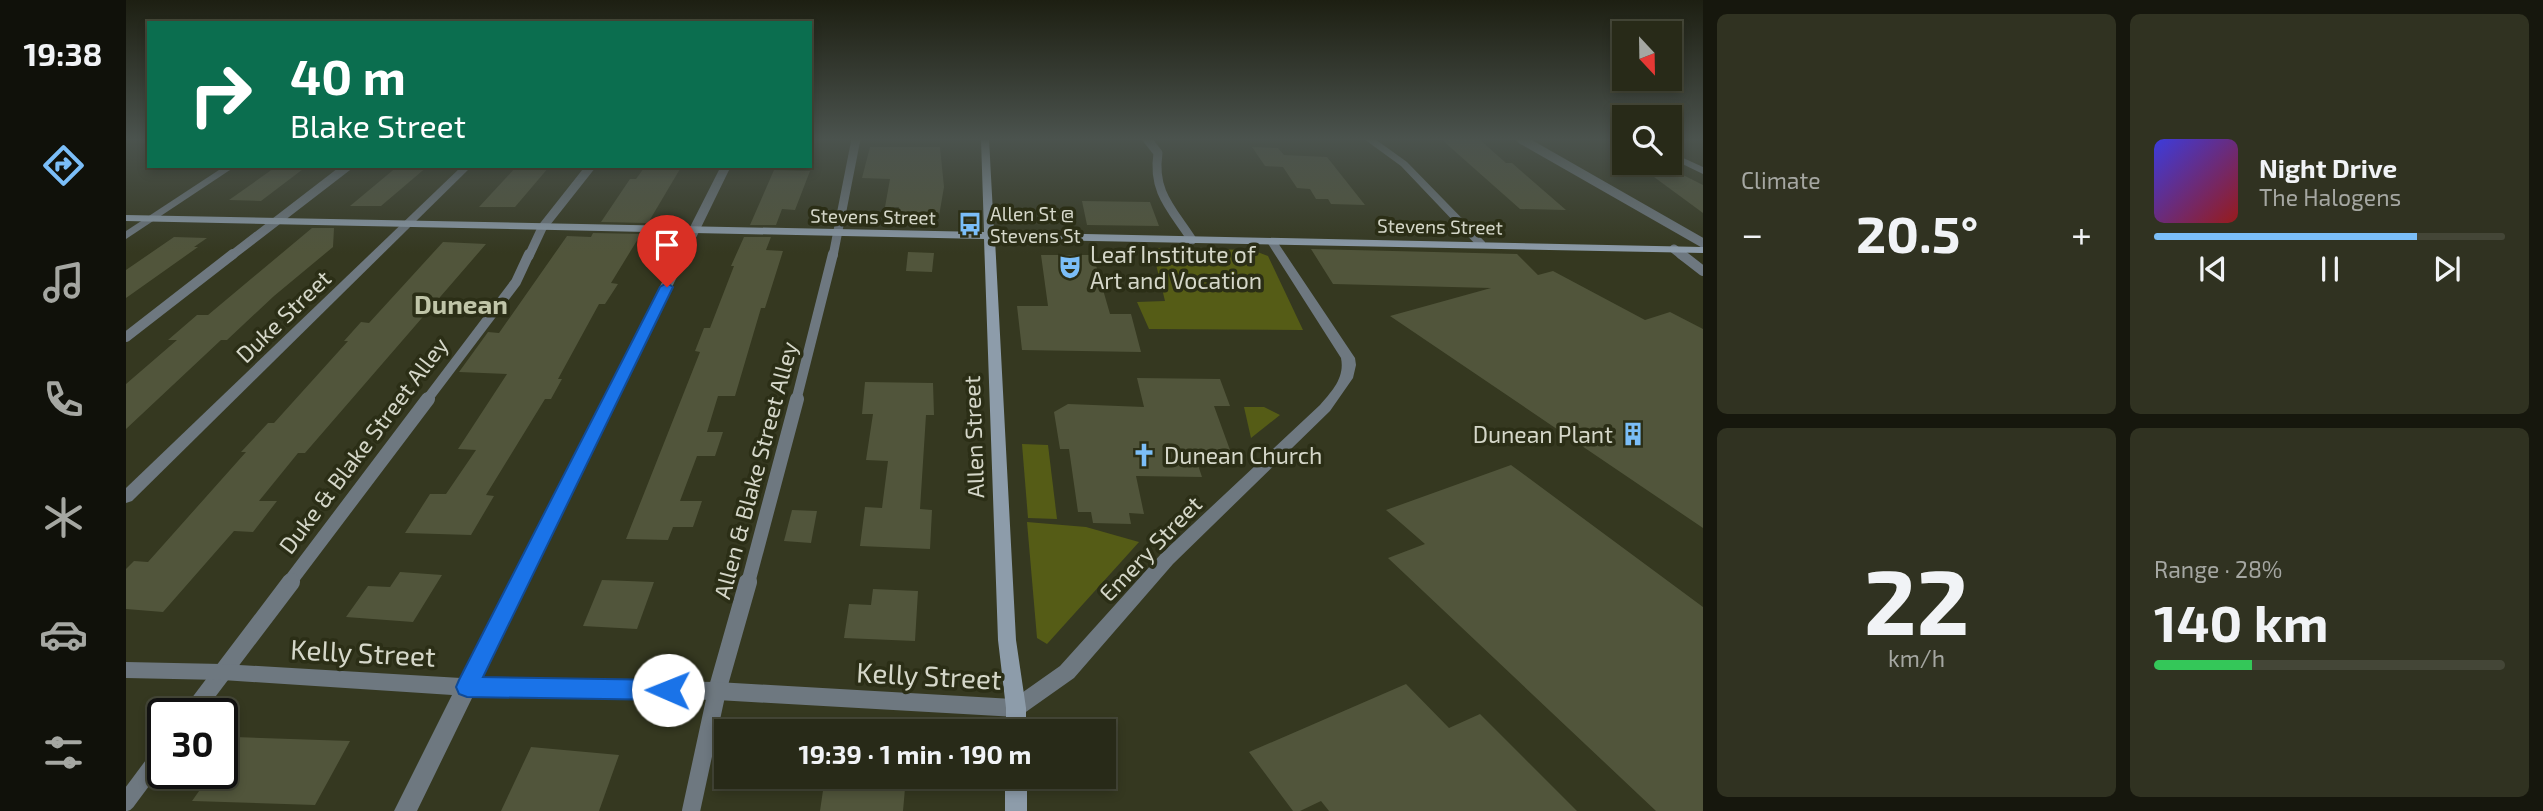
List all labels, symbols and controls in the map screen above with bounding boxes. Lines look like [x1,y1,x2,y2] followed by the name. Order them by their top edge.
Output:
[1612,21,1682,91] north arrow
[1612,21,1682,175] map controls
[23,34,103,72] text: 19:38
[290,46,406,105] text: 40 m
[175,49,266,140] icon: right
[1612,105,1682,175] button: search
[290,106,466,144] text: Blake Street
[39,141,88,190] icon: directions
[2259,152,2397,183] text: Night Drive
[1741,166,1821,194] text: Climate
[2259,183,2401,211] text: The Halogens
[1856,201,1978,263] text: 20.5°
[990,202,1081,247] place label: Allen St @ Stevens St
[810,203,936,229] street label: Stevens Street
[956,210,984,238] bus stop icon: Allen St @ Stevens St
[1741,210,1763,256] text: −
[2071,210,2092,256] text: +
[1377,213,1503,239] street label: Stevens Street
[637,215,697,287] pin
[648,226,686,264] icon: arrive
[1090,240,1262,294] place label: Leaf Institute of Art and Vocation
[2194,250,2232,288] icon: previous
[2311,250,2349,288] icon: pause
[2428,250,2466,288] icon: next
[1056,253,1084,281] theatre icon: Leaf Institute of Art and Vocation
[39,258,88,307] icon: music
[230,264,336,368] street label: Duke Street
[414,288,508,319] district label: Dunean
[273,331,453,559] street label: Duke & Blake Street Alley
[707,338,803,602] street label: Allen & Blake Street Alley
[39,375,88,424] icon: phone
[957,375,989,499] street label: Allen Street
[1473,420,1613,448] place label: Dunean Plant
[1619,420,1647,448] building icon: Dunean Plant
[1130,441,1158,469] church icon: Dunean Church
[1164,441,1322,469] place label: Dunean Church
[1093,489,1207,606] street label: Emery Street
[39,493,88,542] icon: climate
[1864,544,1969,653] text: 22
[2154,555,2282,583] text: Range · 28%
[2154,590,2329,652] text: 140 km
[39,610,88,659] icon: car
[289,631,437,673] street label: Kelly Street
[1888,644,1945,672] text: km/h
[631,653,705,727] position arrow
[855,654,1003,696] street label: Kelly Street
[147,698,238,789] speed limit sign: 30
[39,728,88,777] icon: filters
[799,738,1031,769] text: 19:39 · 1 min · 190 m

